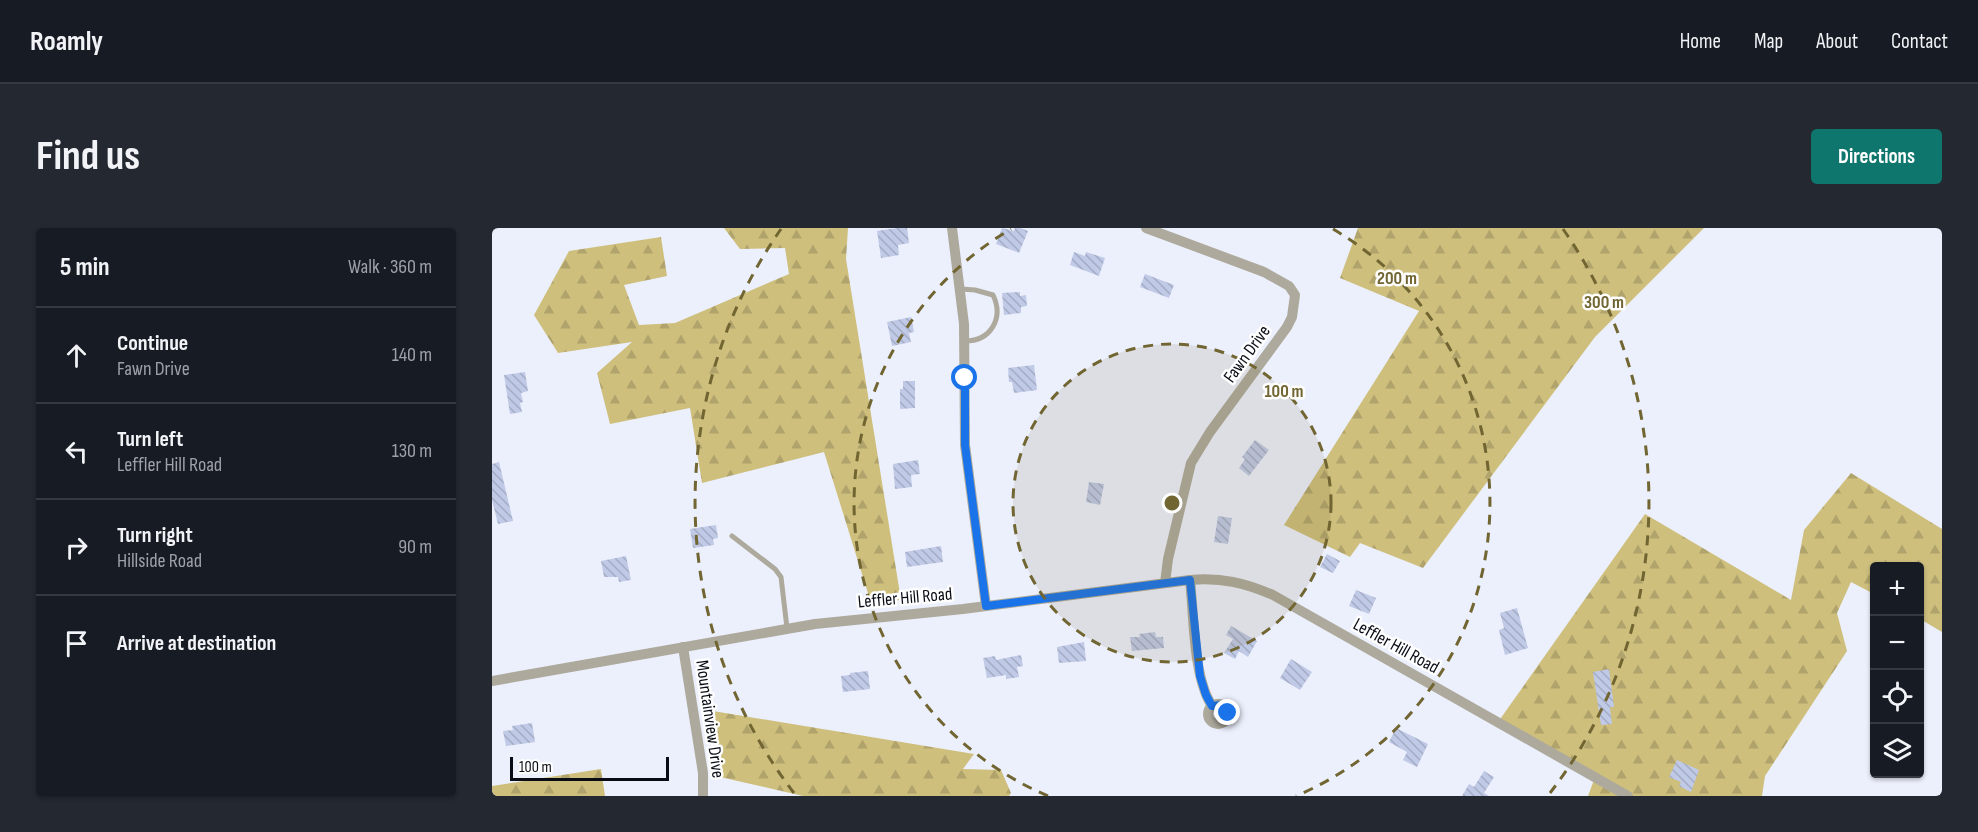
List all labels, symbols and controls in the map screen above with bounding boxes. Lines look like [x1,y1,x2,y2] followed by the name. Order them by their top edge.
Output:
[30,25,103,58] text: Roamly
[1680,29,1721,54] text: Home
[1754,29,1783,54] text: Map
[1816,29,1858,54] text: About
[1891,29,1948,54] text: Contact
[1811,129,1942,184] button: Directions
[36,131,140,182] text: Find us
[60,252,110,283] text: 5 min
[348,255,432,279] text: Walk · 360 m
[1377,268,1417,289] text: 200 m
[1584,292,1624,313] text: 300 m
[1219,321,1275,387] street label: Fawn Drive
[117,330,188,357] text: Continue
[60,339,93,372] icon: ahead
[392,343,432,367] text: 140 m
[117,357,190,381] text: Fawn Drive
[951,364,977,390] route start
[1265,381,1304,402] text: 100 m
[117,426,183,453] text: Turn left
[60,435,93,468] icon: left
[392,439,432,463] text: 130 m
[117,453,222,477] text: Leffler Hill Road
[1162,493,1182,513] centre of rings
[117,522,193,549] text: Turn right
[60,531,93,564] icon: right
[398,535,432,559] text: 90 m
[117,549,202,573] text: Hillside Road
[1870,562,1924,778] map controls
[1870,562,1924,616] button: +
[857,583,953,613] street label: Leffler Hill Road
[1350,614,1442,678] street label: Leffler Hill Road
[1870,616,1924,670] button: −
[60,627,93,660] icon: arrive
[117,630,276,657] text: Arrive at destination
[691,659,729,779] street label: Mountainview Drive
[1870,670,1924,724] button: locate
[1214,699,1240,725] route end
[1870,724,1924,778] button: layers
[510,754,669,782] scale bar
[519,758,552,777] text: 100 m

